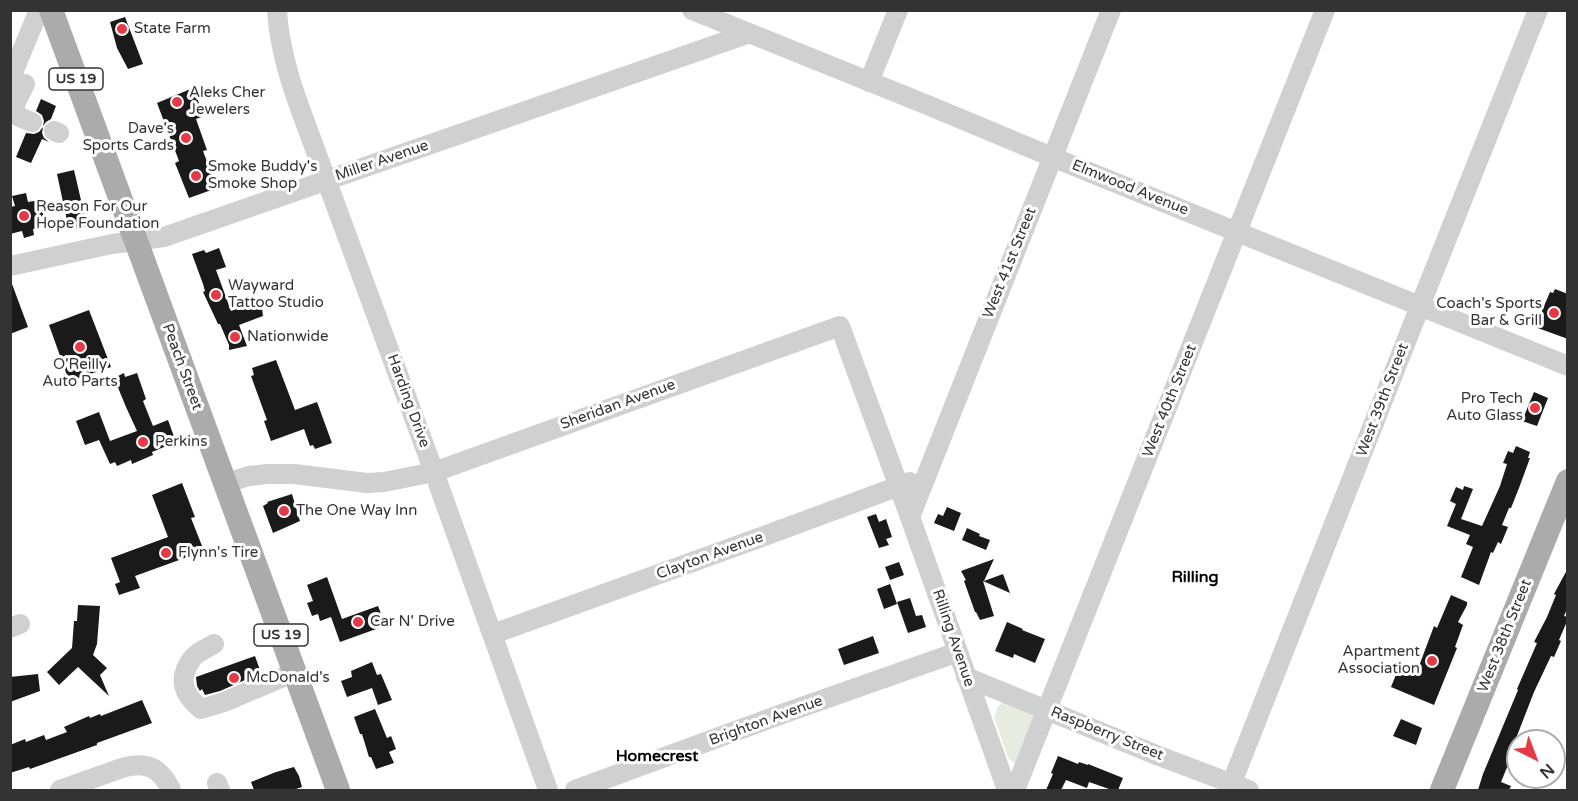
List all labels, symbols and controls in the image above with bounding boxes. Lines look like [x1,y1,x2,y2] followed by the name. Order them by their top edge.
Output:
[134,20,211,38] place label: State Farm
[115,22,129,36] marker: State Farm
[49,68,103,90] road number: US 19
[189,84,265,119] place label: Aleks Cher Jewelers
[170,95,184,109] marker: Aleks Cher Jewelers
[83,120,174,155] place label: Dave's Sports Cards
[179,131,193,145] marker: Dave's Sports Cards
[333,137,431,185] street label: Miller Avenue
[1069,156,1191,220] street label: Elmwood Avenue
[208,158,317,193] place label: Smoke Buddy's Smoke Shop
[189,169,203,183] marker: Smoke Buddy's Smoke Shop
[36,198,159,233] place label: Reason For Our Hope Foundation
[980,205,1040,321] street label: West 41st Street
[17,209,31,223] marker: Reason For Our Hope Foundation
[228,277,324,312] place label: Wayward Tattoo Studio
[209,288,223,302] marker: Wayward Tattoo Studio
[1436,295,1542,330] place label: Coach's Sports Bar & Grill
[1547,306,1561,320] marker: Coach's Sports Bar & Grill
[158,321,206,413] street label: Peach Street
[247,328,328,346] place label: Nationwide
[228,330,242,344] marker: Nationwide
[73,340,87,354] marker: O'Reilly Auto Parts
[1353,341,1413,459] street label: West 39th Street
[1139,342,1201,460] street label: West 40th Street
[383,352,433,450] street label: Harding Drive
[42,356,118,391] place label: O'Reilly Auto Parts
[558,376,678,434] street label: Sheridan Avenue
[1446,390,1523,425] place label: Pro Tech Auto Glass
[1528,401,1542,415] marker: Pro Tech Auto Glass
[155,433,207,451] place label: Perkins
[136,435,150,449] marker: Perkins
[296,502,417,520] place label: The One Way Inn
[277,504,291,518] marker: The One Way Inn
[654,528,766,584] street label: Clayton Avenue
[178,544,258,562] place label: Flynn's Tire
[159,546,173,560] marker: Flynn's Tire
[1171,568,1219,588] district label: Rilling
[1474,577,1536,695] street label: West 38th Street
[928,587,978,689] street label: Rilling Avenue
[370,613,455,631] place label: Car N' Drive
[351,615,365,629] marker: Car N' Drive
[254,624,308,646] road number: US 19
[1338,643,1420,678] place label: Apartment Association
[1425,654,1439,668] marker: Apartment Association
[246,669,330,687] place label: McDonald's
[227,671,241,685] marker: McDonald's
[707,692,825,750] street label: Brighton Avenue
[1048,703,1166,765] street label: Raspberry Street
[1506,729,1566,789] north arrow
[616,747,698,767] district label: Homecrest
[1535,759,1558,783] text: N

